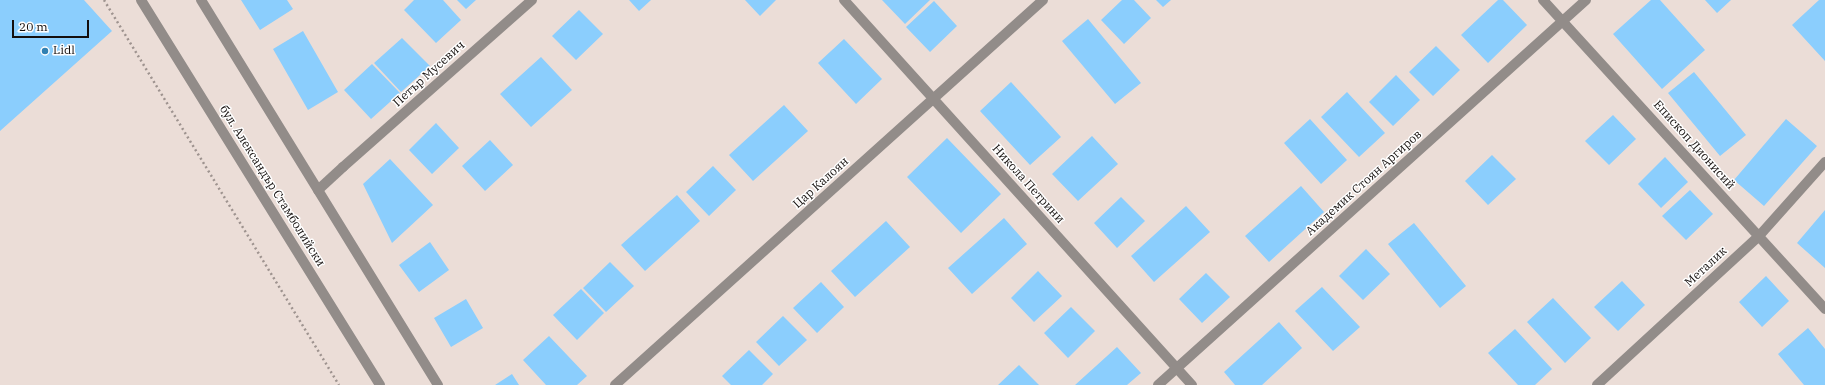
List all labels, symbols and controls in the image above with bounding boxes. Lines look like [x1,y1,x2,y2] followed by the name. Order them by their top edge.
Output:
[14,12,91,38] scale bar
[19,19,48,34] text: 20 m
[390,38,468,110] street label: Петър Мусевич
[53,44,75,58] place label: Lidl
[40,46,50,56] marker: Lidl
[1650,97,1738,193] street label: Епископ Дионисий
[216,103,328,269] street label: бул. Александър Стамболийски
[1303,127,1425,239] street label: Академик Стоян Аргиров
[989,142,1067,226] street label: Никола Петрини
[790,154,852,212] street label: Цар Калоян
[1682,244,1730,290] street label: Металик

